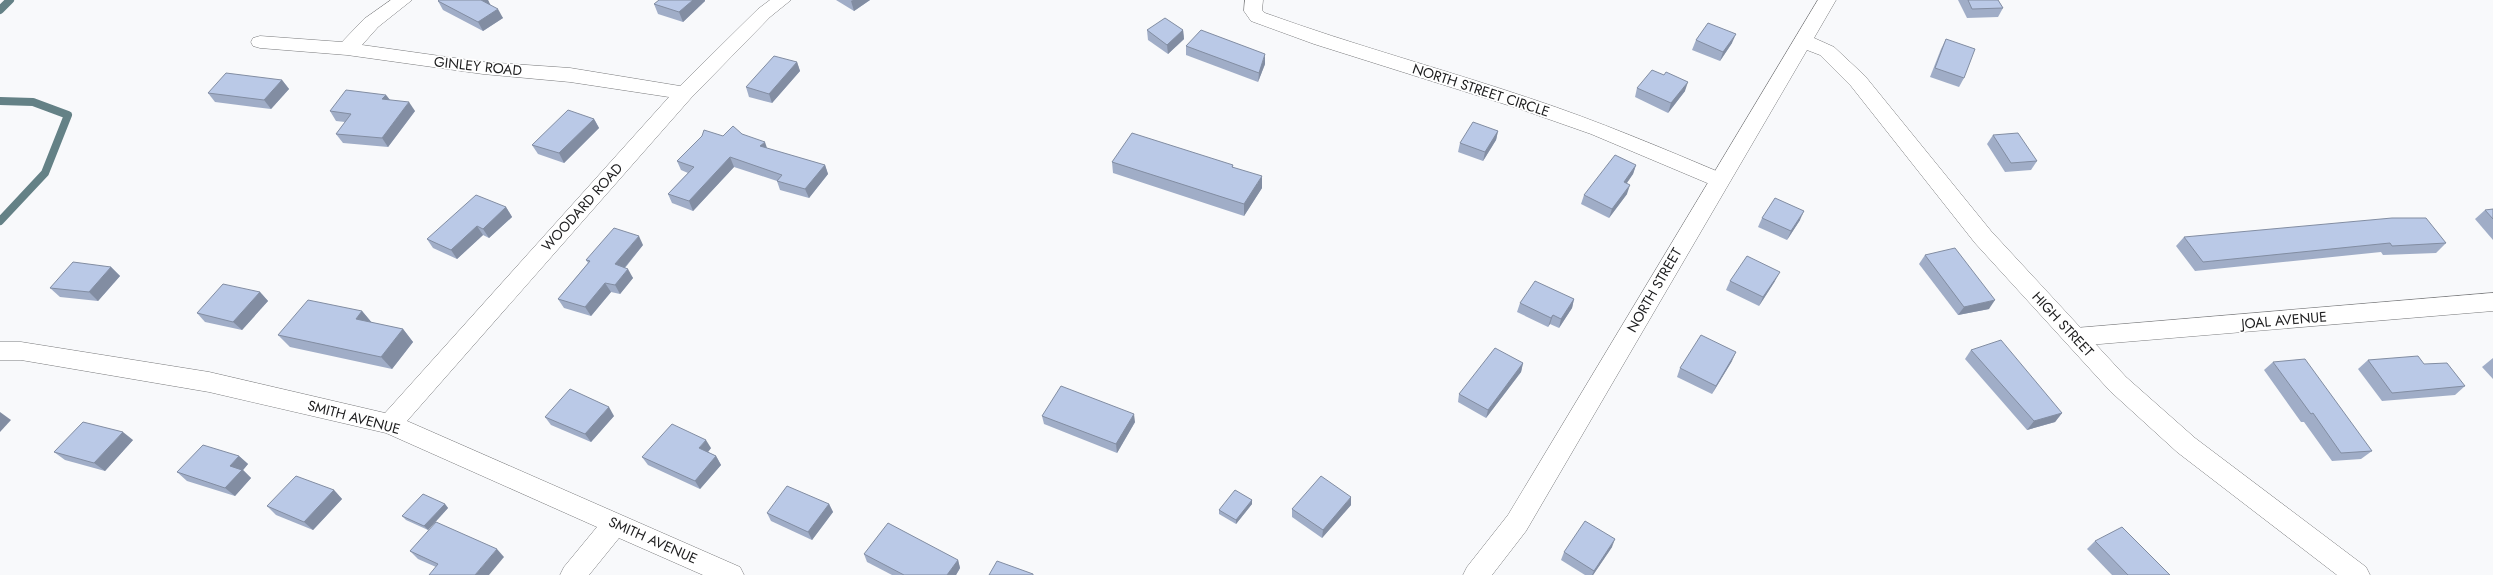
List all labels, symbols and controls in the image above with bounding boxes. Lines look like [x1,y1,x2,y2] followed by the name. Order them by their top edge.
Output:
[433,51,523,81] street label: GINLEY ROAD
[1410,58,1552,122] street label: NORTH STREET CIRCLE
[537,158,627,256] street label: WOODARD ROAD
[1622,244,1687,336] street label: NORTH STREET
[2028,287,2099,361] street label: HIGH STREET
[2238,306,2328,334] street label: JOAL AVENUE
[305,395,403,439] street label: SMITH AVENUE
[605,511,701,569] street label: SMITH AVENUE

